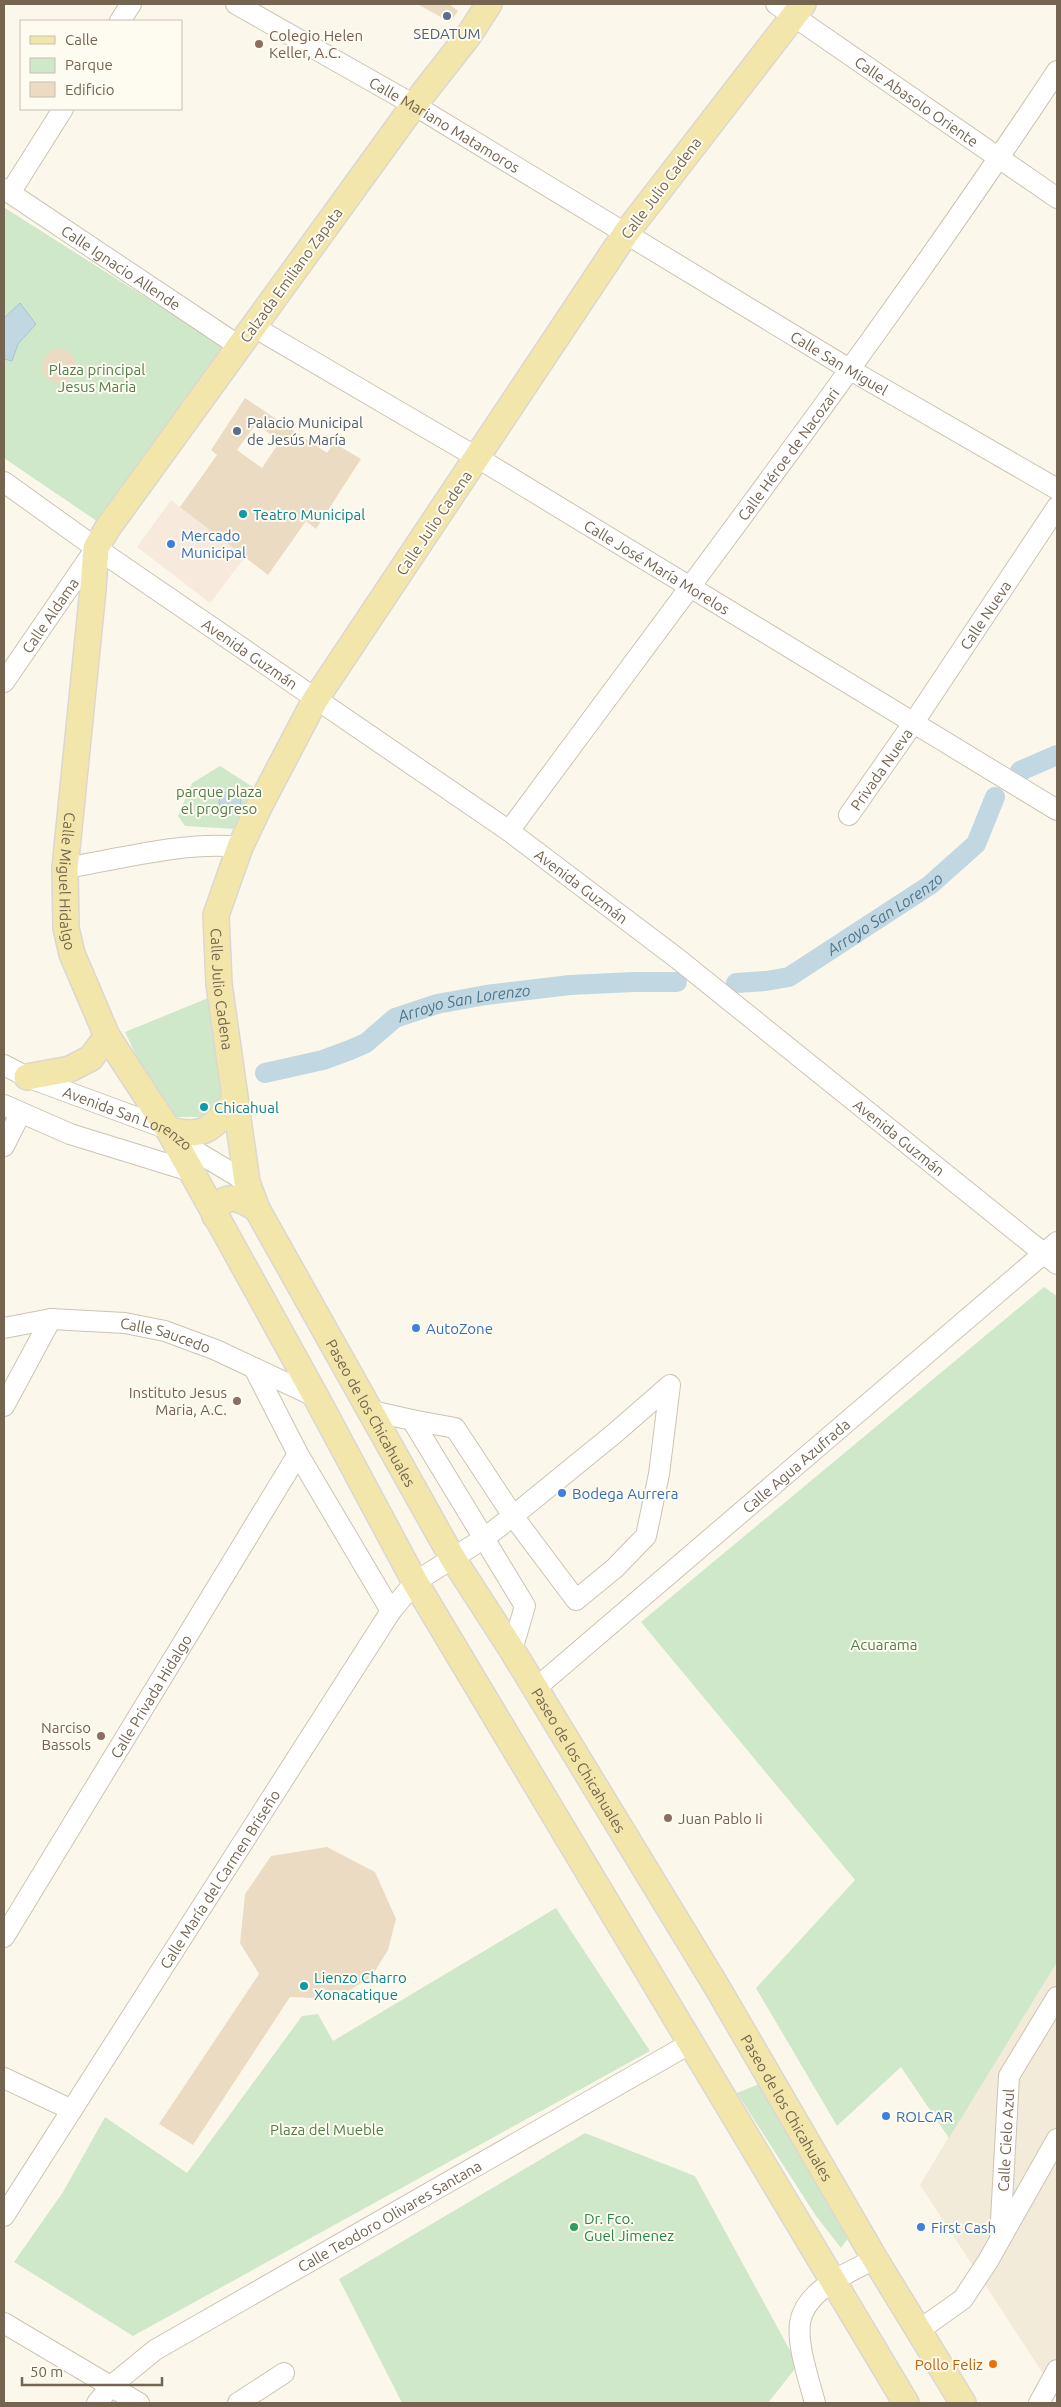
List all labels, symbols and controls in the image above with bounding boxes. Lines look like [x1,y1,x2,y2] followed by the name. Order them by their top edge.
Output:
[441,10,453,22] marker: SEDATUM
[20,20,182,110] legend
[413,25,481,42] place label: SEDATUM
[269,27,363,61] place label: Colegio Helen Keller, A.C.
[65,31,98,48] text: Calle
[253,38,265,50] marker: Colegio Helen Keller, A.C.
[852,53,982,150] street label: Calle Abasolo Oriente
[65,56,113,73] text: Parque
[367,73,523,176] street label: Calle Mariano Matamoros
[65,81,114,98] text: Edificio
[617,134,705,242] street label: Calle Julio Cadena
[236,204,346,346] street label: Calzada Emiliano Zapata
[58,221,184,313] street label: Calle Ignacio Allende
[788,327,891,398] street label: Calle San Miguel
[49,361,145,395] park label: Plaza principal Jesus Maria
[734,384,842,524] street label: Calle Héroe de Nacozari
[247,414,363,448] place label: Palacio Municipal de Jesús María
[231,425,243,437] marker: Palacio Municipal de Jesús María
[393,467,475,579] street label: Calle Julio Cadena
[253,506,365,523] place label: Teatro Municipal
[237,508,249,520] marker: Teatro Municipal
[581,516,733,618] street label: Calle José María Morelos
[181,527,246,561] place label: Mercado Municipal
[165,538,177,550] marker: Mercado Municipal
[18,574,82,656] street label: Calle Aldama
[956,577,1014,653] street label: Calle Nueva
[199,615,301,692] street label: Avenida Guzmán
[847,725,916,813] street label: Privada Nueva
[176,783,262,817] park label: parque plaza el progreso
[56,812,79,952] street label: Calle Miguel Hidalgo
[532,845,631,927] street label: Avenida Guzmán
[823,869,947,959] water label: Arroyo San Lorenzo
[208,928,237,1051] street label: Calle Julio Cadena
[394,981,532,1026] water label: Arroyo San Lorenzo
[61,1083,196,1153] street label: Avenida San Lorenzo
[850,1095,948,1179] street label: Avenida Guzmán
[214,1099,279,1116] place label: Chicahual
[198,1101,210,1113] marker: Chicahual
[120,1314,213,1356] street label: Calle Saucedo
[426,1320,493,1337] place label: AutoZone
[410,1322,422,1334] marker: AutoZone
[323,1336,419,1489] street label: Paseo de los Chicahuales
[129,1384,227,1418] place label: Instituto Jesus Maria, A.C.
[231,1395,243,1407] marker: Instituto Jesus Maria, A.C.
[739,1415,853,1516] street label: Calle Agua Azufrada
[572,1485,678,1502] place label: Bodega Aurrera
[556,1487,568,1499] marker: Bodega Aurrera
[107,1631,195,1761] street label: Calle Privada Hidalgo
[850,1636,918,1653] park label: Acuarama
[528,1685,630,1836] street label: Paseo de los Chicahuales
[41,1719,91,1753] place label: Narciso Bassols
[95,1730,107,1742] marker: Narciso Bassols
[156,1786,283,1972] street label: Calle María del Carmen Briseño
[678,1810,763,1827] place label: Juan Pablo Ii
[662,1812,674,1824] marker: Juan Pablo Ii
[314,1969,407,2003] place label: Lienzo Charro Xonacatique
[298,1980,310,1992] marker: Lienzo Charro Xonacatique
[738,2031,836,2184] street label: Paseo de los Chicahuales
[994,2088,1017,2192] street label: Calle Cielo Azul
[896,2108,953,2125] place label: ROLCAR
[880,2110,892,2122] marker: ROLCAR
[270,2121,384,2138] park label: Plaza del Mueble
[295,2156,484,2275] street label: Calle Teodoro Olivares Santana
[584,2210,674,2244] place label: Dr. Fco. Guel Jimenez
[931,2219,996,2236] place label: First Cash
[568,2221,580,2233] marker: Dr. Fco. Guel Jimenez
[915,2221,927,2233] marker: First Cash
[22,2354,162,2386] scale bar
[915,2356,983,2373] place label: Pollo Feliz
[987,2358,999,2370] marker: Pollo Feliz
[30,2363,63,2380] text: 50 m

